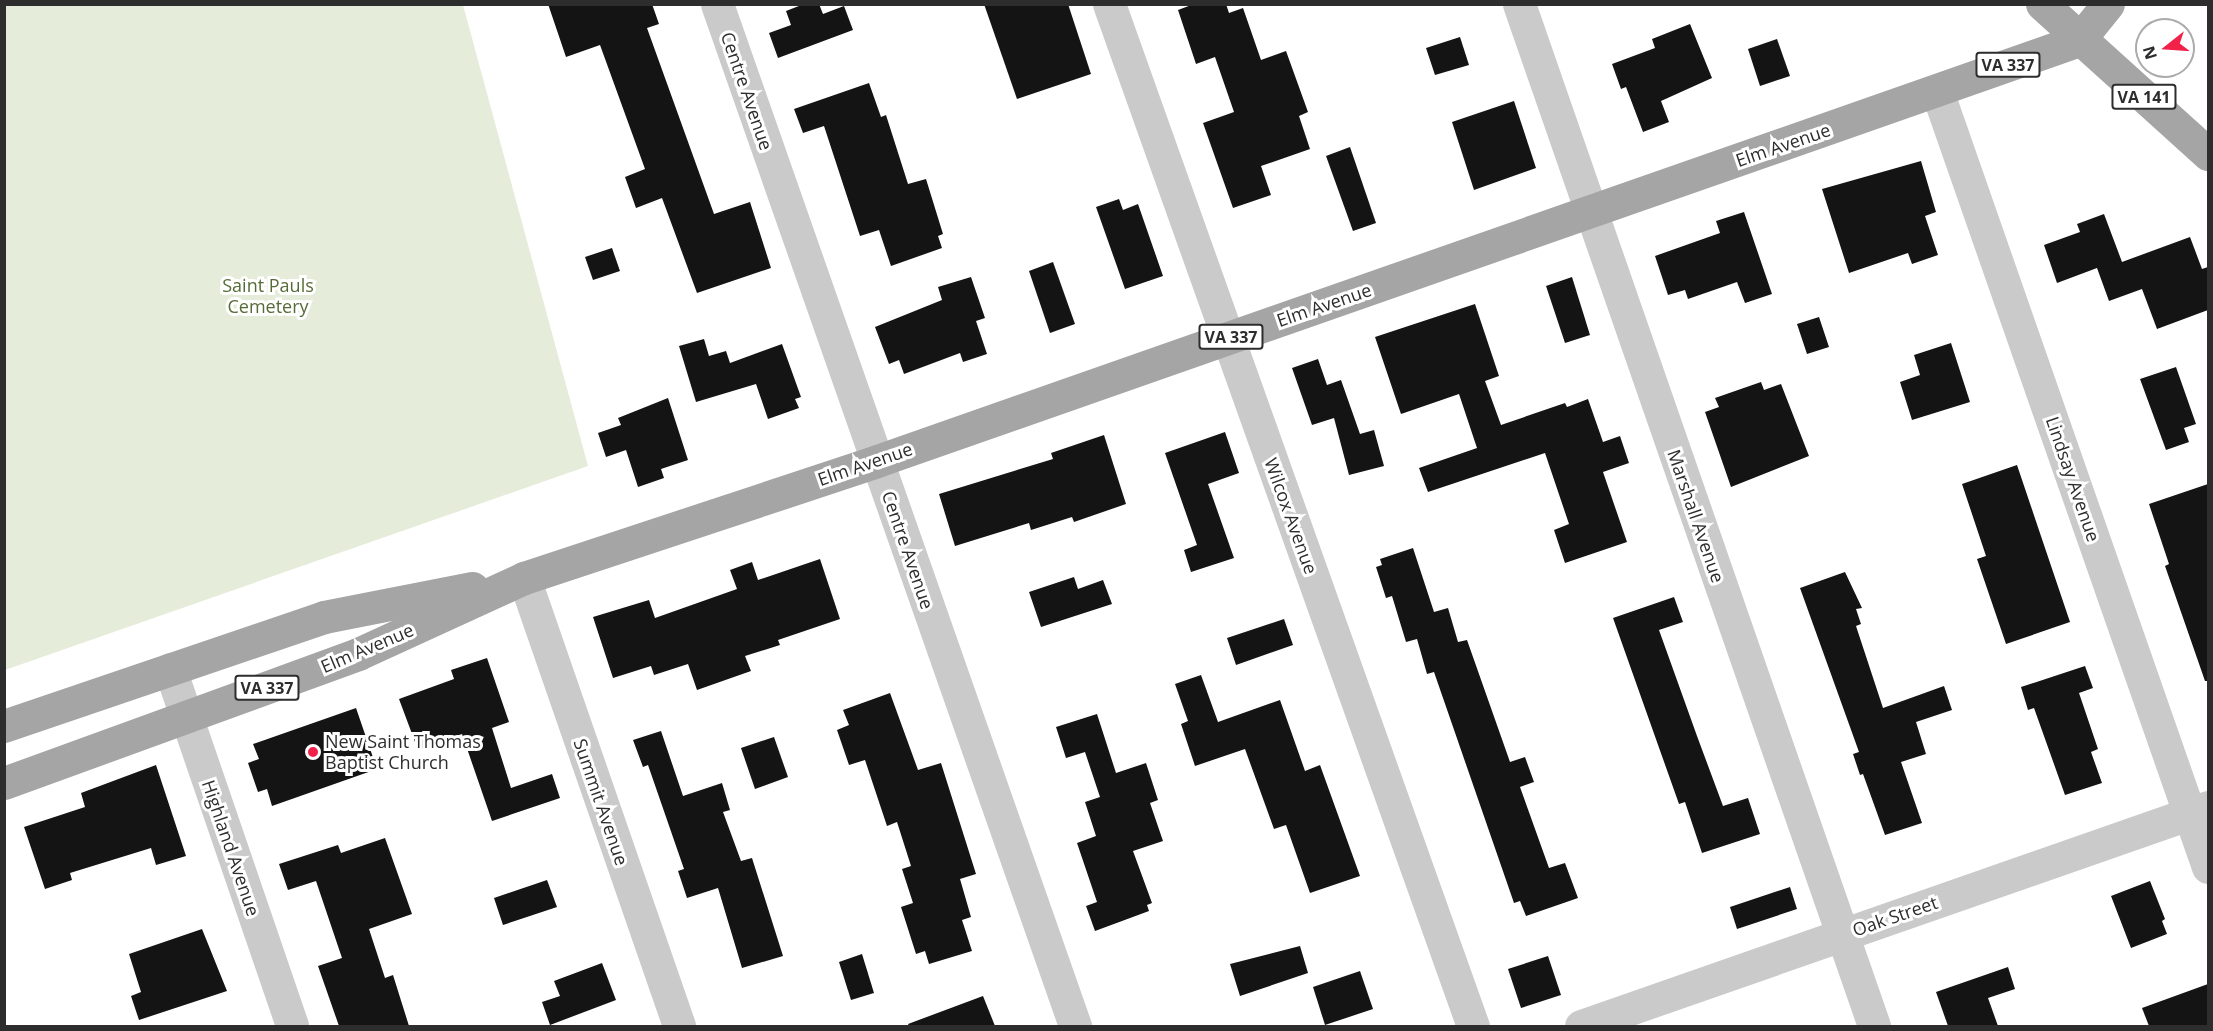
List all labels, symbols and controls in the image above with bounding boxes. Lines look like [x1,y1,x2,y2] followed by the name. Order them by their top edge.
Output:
[2135,18,2195,78] north arrow
[717,29,777,153] street label: Centre Avenue
[2137,43,2162,62] text: N
[1975,52,2041,78] road number: VA 337
[2111,84,2177,110] road number: VA 141
[1733,119,1833,171] street label: Elm Avenue
[222,275,314,318] park label: Saint Pauls Cemetery
[1274,279,1374,331] street label: Elm Avenue
[1198,324,1264,350] road number: VA 337
[2041,414,2105,544] street label: Lindsay Avenue
[815,438,915,490] street label: Elm Avenue
[1663,446,1729,586] street label: Marshall Avenue
[1260,455,1322,577] street label: Wilcox Avenue
[878,488,938,612] street label: Centre Avenue
[317,619,417,677] street label: Elm Avenue
[234,675,300,701] road number: VA 337
[325,731,481,774] place label: New Saint Thomas Baptist Church
[569,736,633,868] street label: Summit Avenue
[306,745,320,759] marker: New Saint Thomas Baptist Church
[198,777,264,919] street label: Highland Avenue
[1850,891,1940,941] street label: Oak Street

